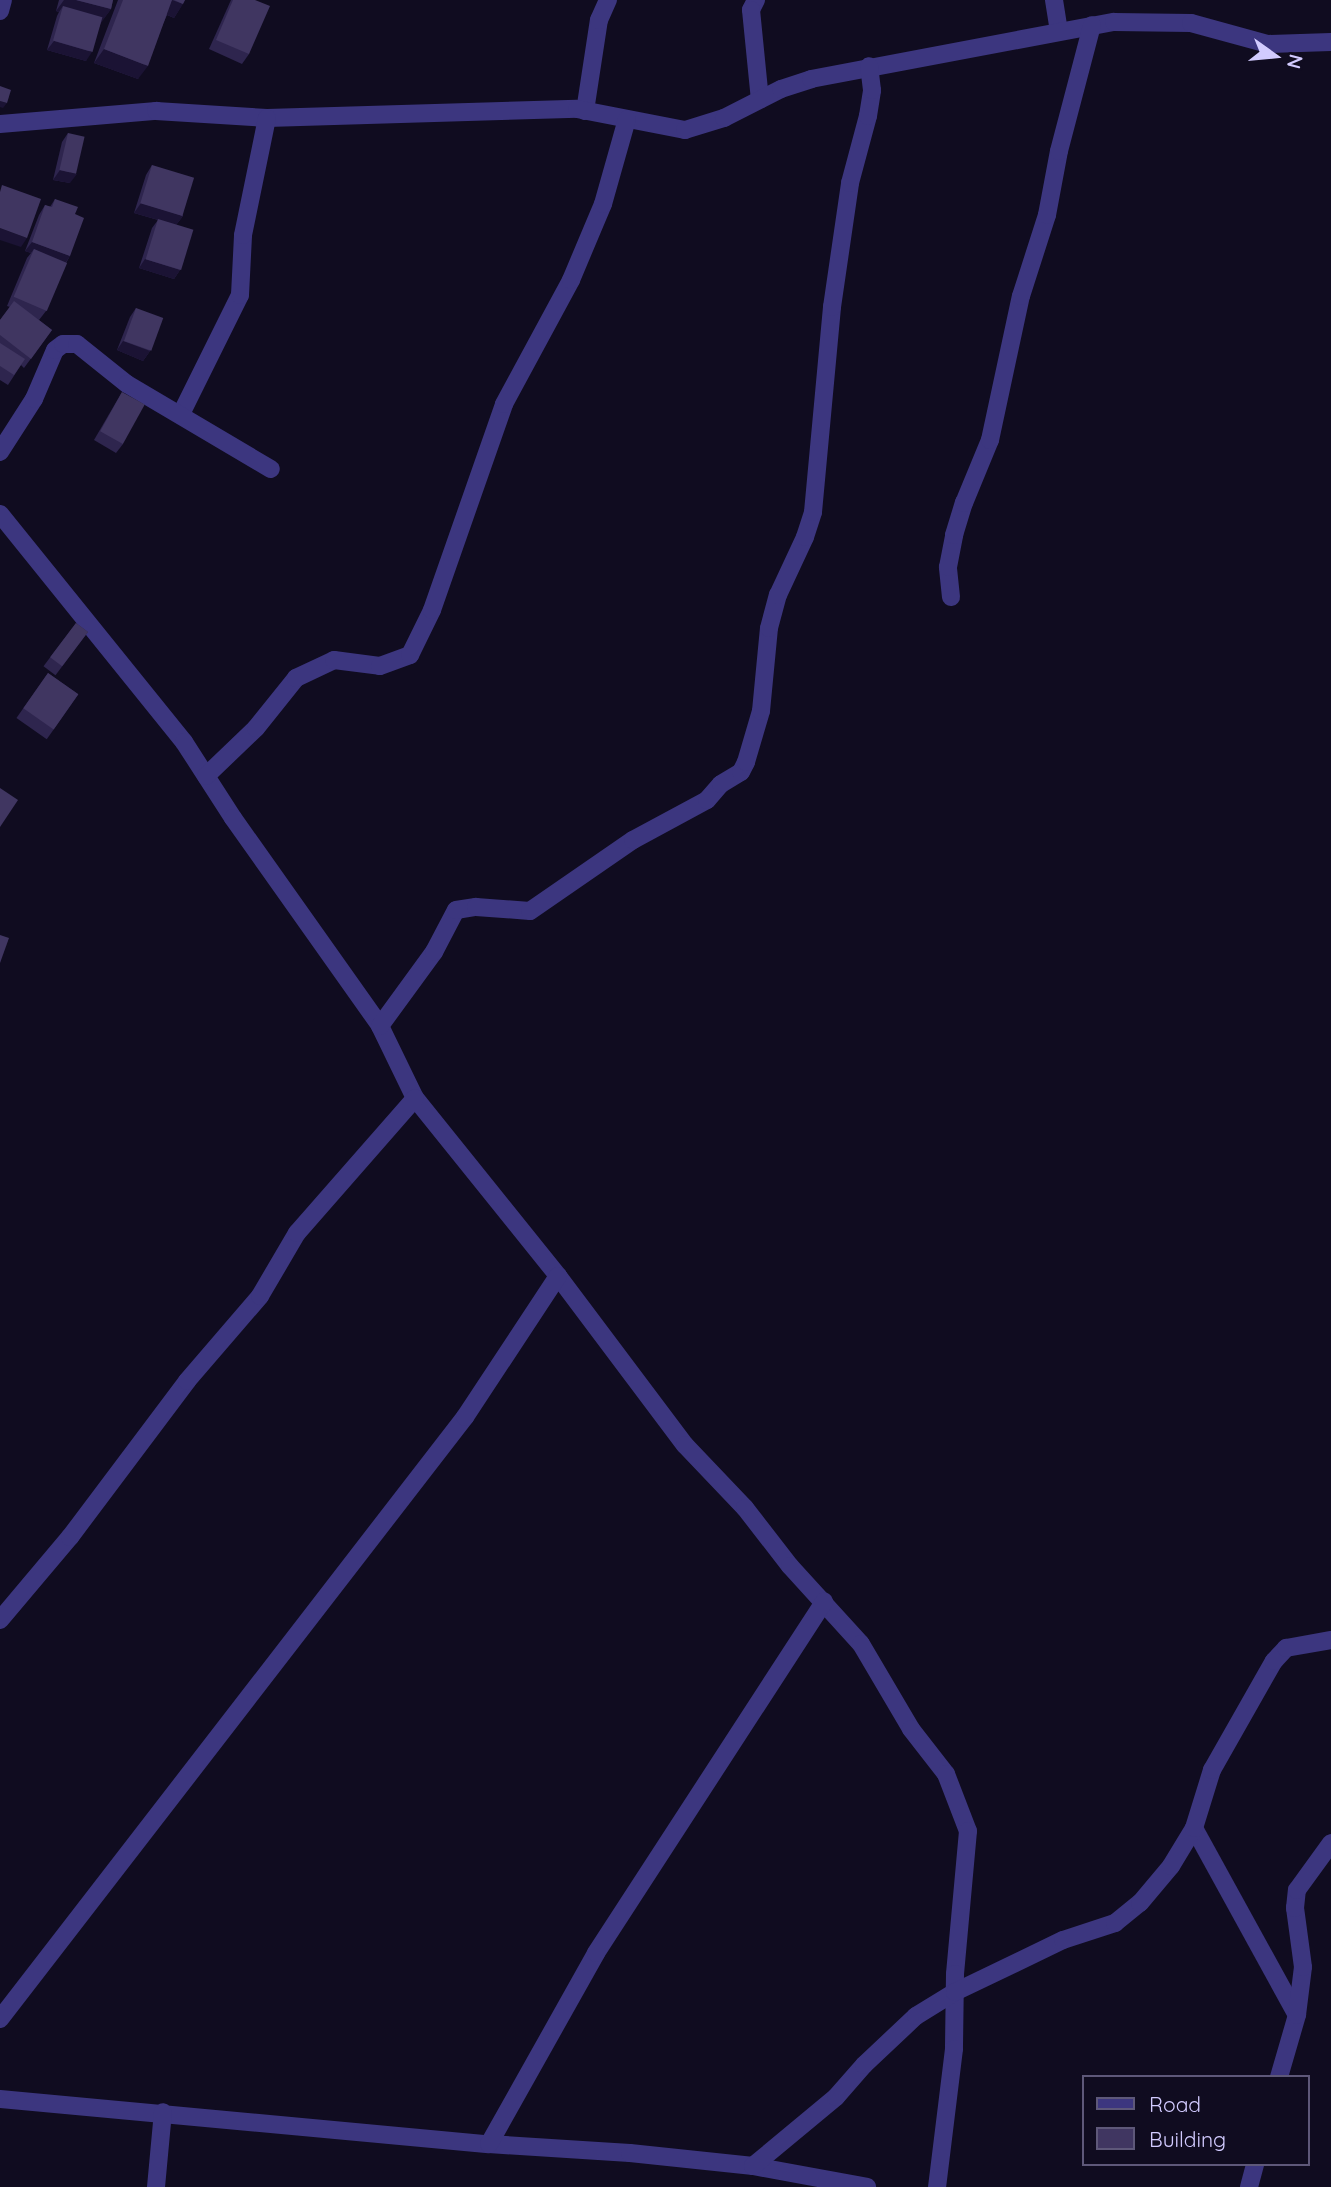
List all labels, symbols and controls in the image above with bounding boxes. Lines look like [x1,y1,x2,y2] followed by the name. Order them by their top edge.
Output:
[1240,21,1310,91] north arrow
[1282,52,1309,71] text: N
[1082,2075,1310,2166] legend
[1149,2091,1201,2117] text: Road
[1149,2126,1226,2152] text: Building

